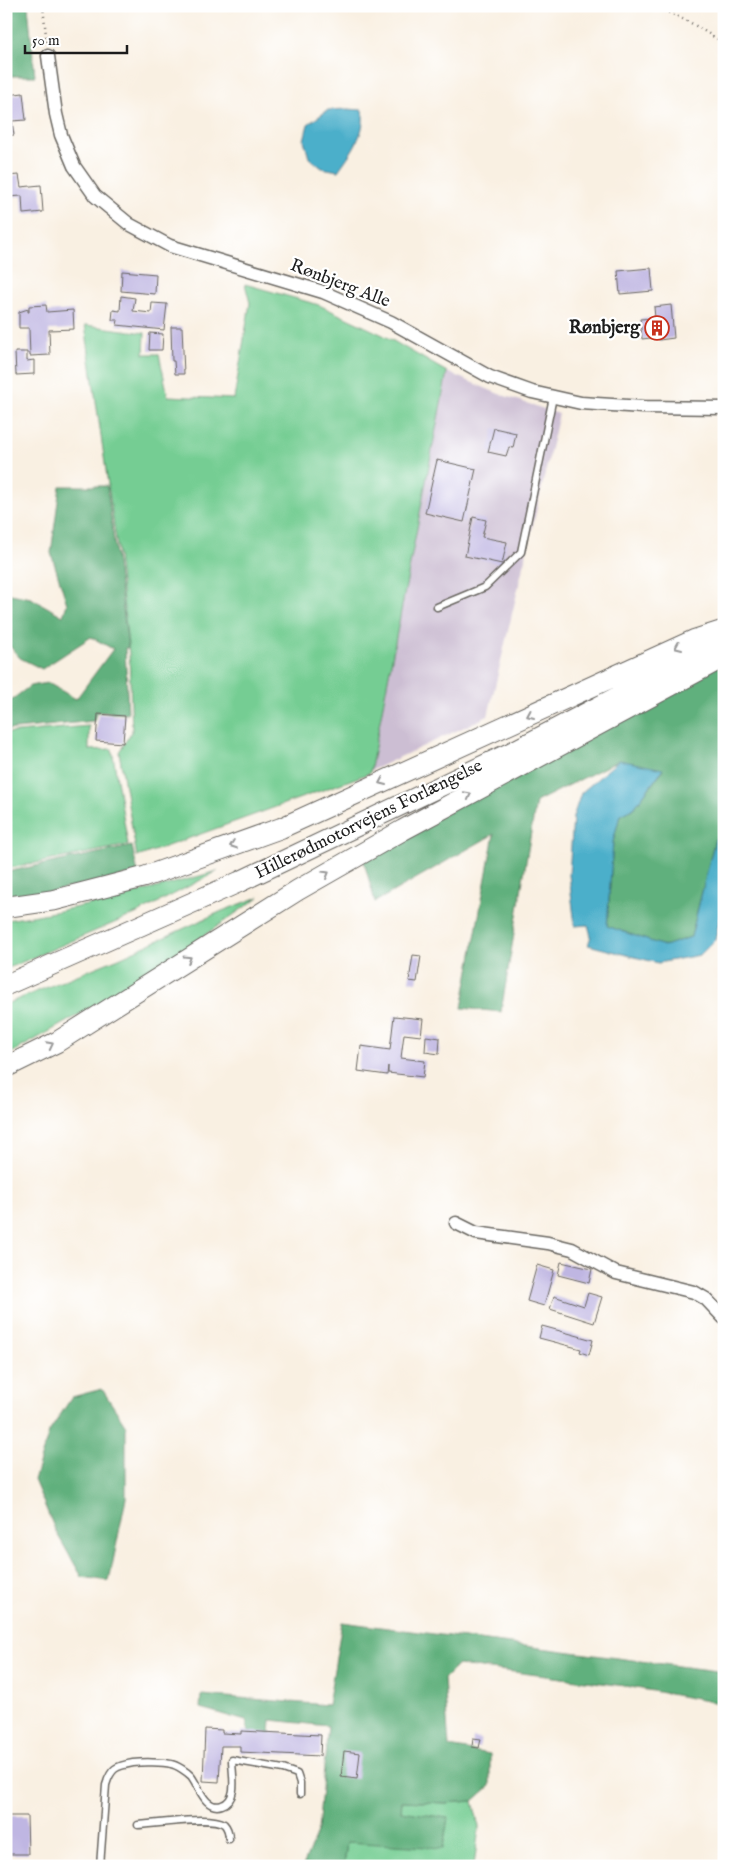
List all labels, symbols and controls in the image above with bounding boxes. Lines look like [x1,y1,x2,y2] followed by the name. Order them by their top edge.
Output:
[25,22,128,54] scale bar
[32,31,60,50] text: 50 m
[287,254,393,314] street label: Rønbjerg Alle
[644,315,670,341] building icon: Rønbjerg
[569,317,641,340] place label: Rønbjerg
[674,641,683,652] one-way arrow
[526,708,535,719] one-way arrow
[252,755,486,885] street label: Hillerødmotorvejens Forlængelse
[378,775,387,786] one-way arrow
[463,791,472,801] one-way arrow
[229,839,237,849] one-way arrow
[321,870,330,880] one-way arrow
[182,956,191,966] one-way arrow
[44,1041,53,1051] one-way arrow

